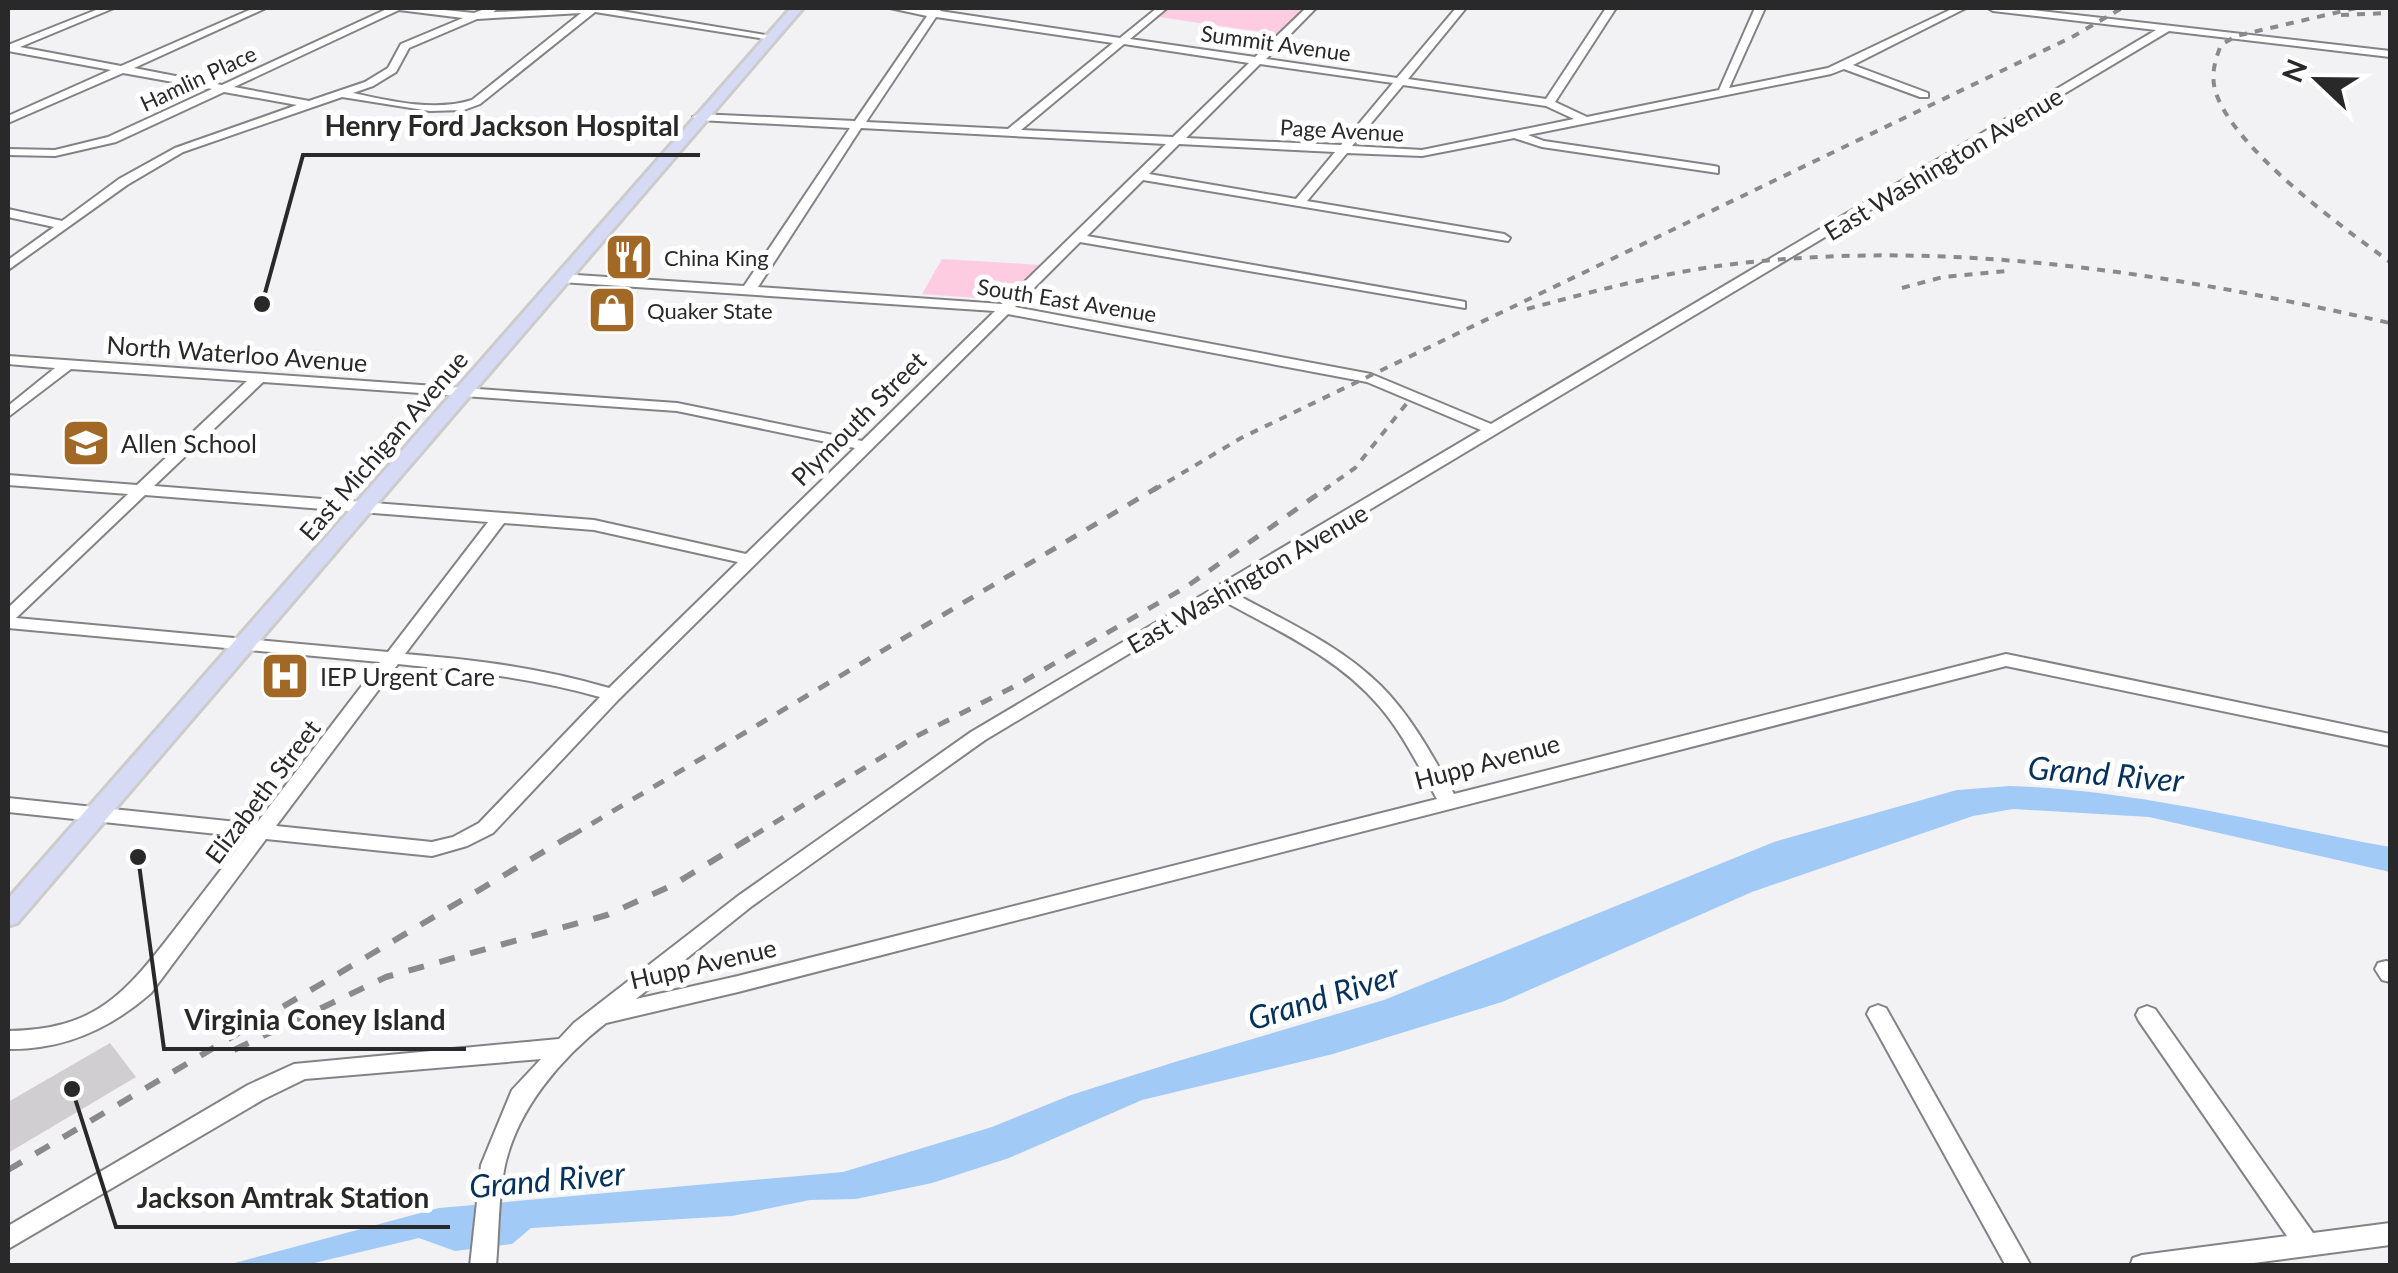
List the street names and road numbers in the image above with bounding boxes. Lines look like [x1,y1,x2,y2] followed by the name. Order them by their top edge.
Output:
[1199,19,1353,67] street label: Summit Avenue
[136,39,260,117] street label: Hamlin Place
[1818,80,2068,246] street label: East Washington Avenue
[1279,113,1405,147] street label: Page Avenue
[975,273,1159,327] street label: South East Avenue
[106,329,368,377] street label: North Waterloo Avenue
[292,344,474,546] street label: East Michigan Avenue
[785,345,931,491] street label: Plymouth Street
[1121,497,1373,659] street label: East Washington Avenue
[198,713,326,869] street label: Elizabeth Street
[1411,727,1563,795] street label: Hupp Avenue
[627,932,779,994] street label: Hupp Avenue

